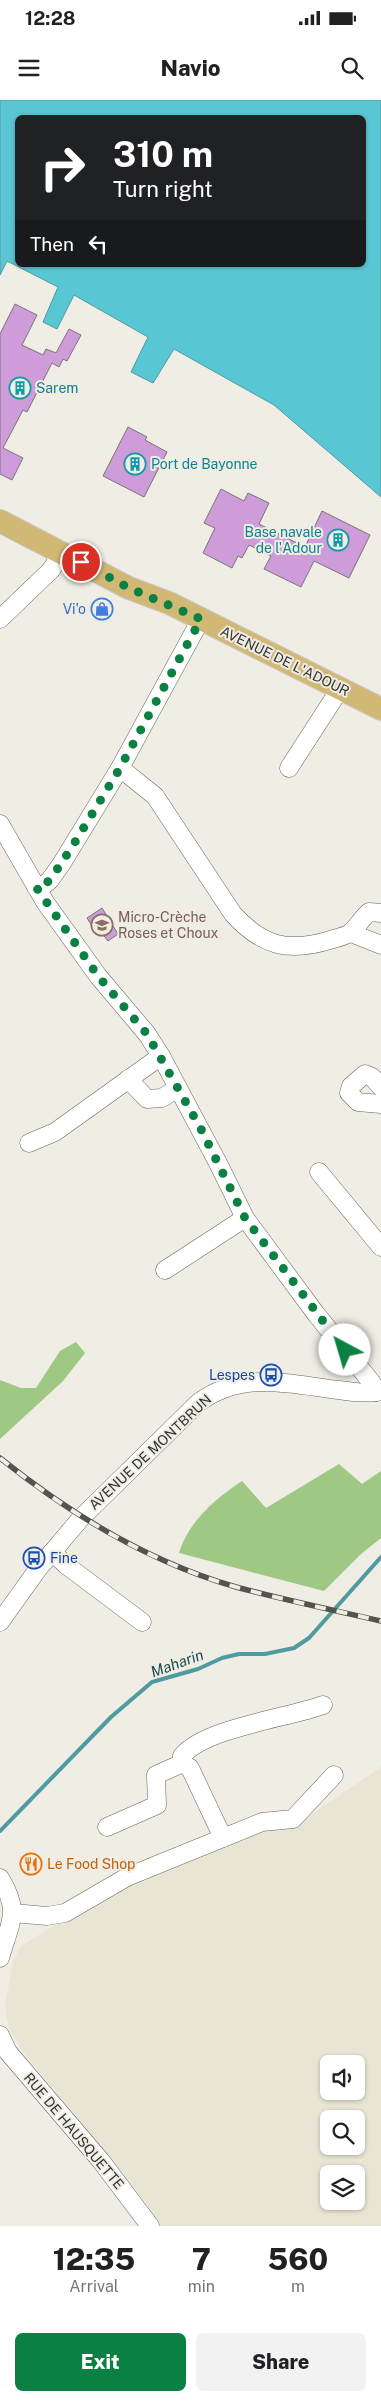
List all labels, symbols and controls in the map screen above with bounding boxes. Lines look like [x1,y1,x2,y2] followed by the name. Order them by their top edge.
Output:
[25,7,76,29] text: 12:28
[15,54,43,82] icon: menu
[338,54,366,82] icon: search
[160,55,221,81] text: Navio
[113,134,213,175] text: 310 m
[30,135,95,200] icon: right
[113,176,213,202] text: Turn right
[84,230,112,258] icon: left
[30,233,74,255] text: Then
[8,376,32,400] building icon: Sarem
[36,380,78,396] place label: Sarem
[123,452,147,476] building icon: Port de Bayonne
[151,456,258,472] place label: Port de Bayonne
[245,524,322,556] place label: Base navale de l'Adour
[326,528,350,552] building icon: Base navale de l'Adour
[60,541,102,583] pin
[67,548,95,576] icon: arrive
[90,597,114,621] shop icon: Vi'o
[63,601,86,617] place label: Vi'o
[218,623,352,699] street label: AVENUE DE L'ADOUR
[118,909,219,941] place label: Micro-Crèche Roses et Choux
[90,913,114,937] school or university icon: Micro-Crèche Roses et Choux
[318,1323,370,1375] position arrow
[259,1363,283,1387] bus stop icon: Lespes
[209,1367,255,1383] place label: Lespes
[86,1391,214,1513] street label: AVENUE DE MONTBRUN
[22,1546,46,1570] bus stop icon: Fine
[50,1550,78,1566] place label: Fine
[148,1646,206,1680] water label: Maharin
[19,1852,43,1876] restaurant icon: Le Food Shop
[47,1856,135,1872] place label: Le Food Shop
[320,2055,365,2210] map controls
[320,2055,365,2100] button: sound
[21,2070,127,2192] street label: RUE DE HAUSQUETTE
[320,2110,365,2155] button: search
[320,2165,365,2210] button: layers
[53,2241,135,2277] text: 12:35
[192,2241,211,2277] text: 7
[268,2241,328,2277] text: 560
[69,2277,119,2296] text: Arrival
[188,2277,215,2296] text: min
[291,2277,305,2296] text: m
[15,2333,186,2391] button: Exit
[196,2333,366,2391] button: Share

